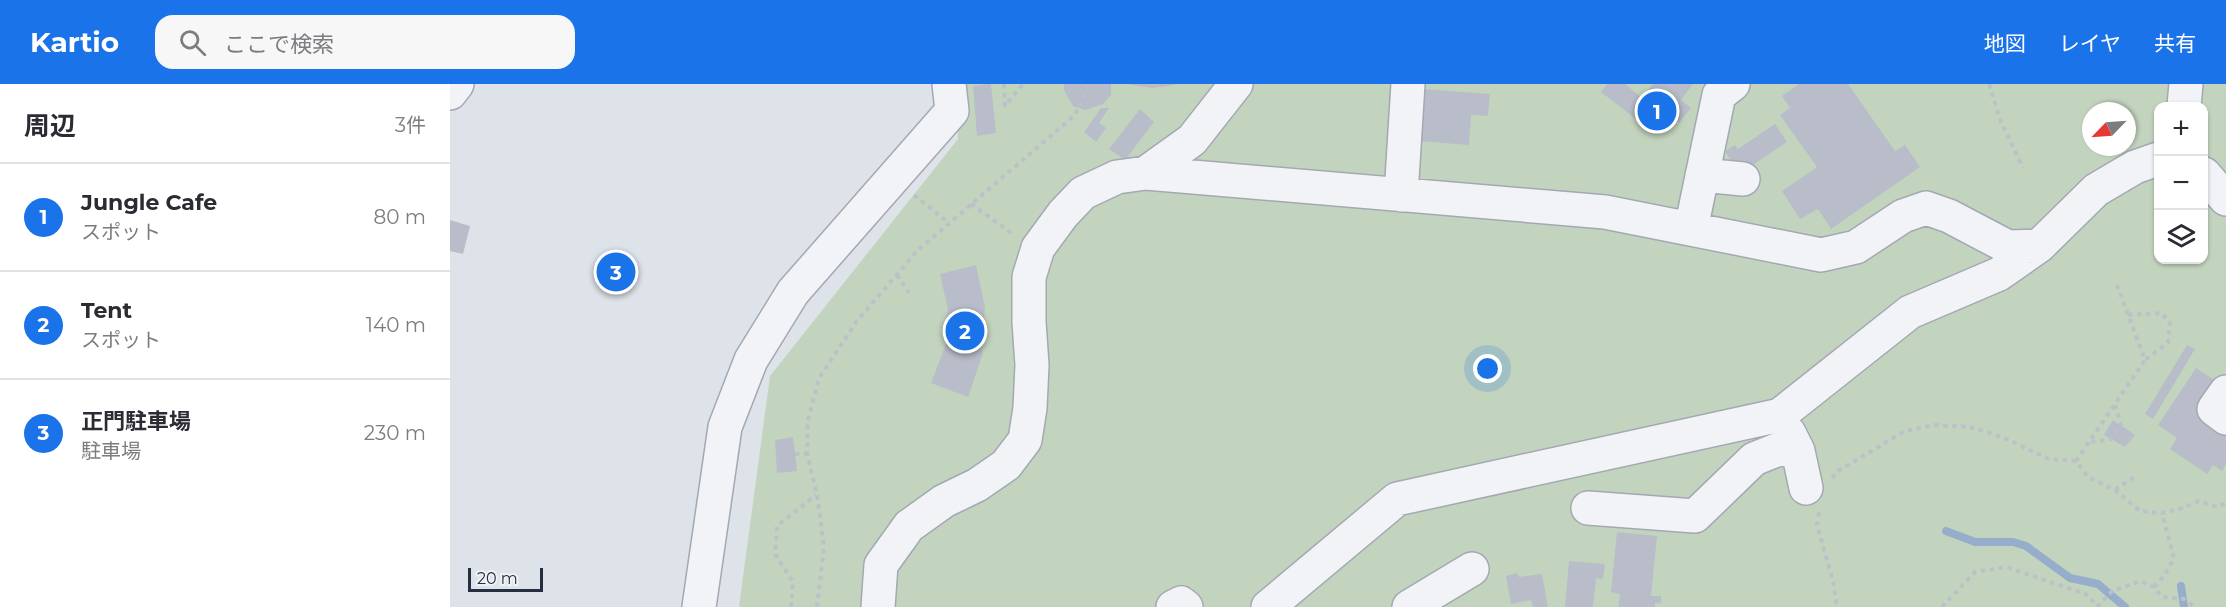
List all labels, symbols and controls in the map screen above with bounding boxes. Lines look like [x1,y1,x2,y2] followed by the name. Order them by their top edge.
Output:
[155,15,575,69] search box
[30,25,119,59] text: Kartio
[176,26,209,59] icon: search
[224,31,334,58] text: ここで検索
[1984,31,2026,56] text: 地図
[2059,31,2121,56] text: レイヤ
[2154,31,2196,56] text: 共有
[1638,88,1676,134] pin: 1
[2082,102,2136,156] north arrow
[2154,102,2208,264] map controls
[2154,102,2208,156] button: +
[24,110,76,142] text: 周辺
[395,113,426,137] text: 3件
[2154,156,2208,210] button: −
[81,189,217,216] text: Jungle Cafe
[40,205,47,229] text: 1
[374,205,426,229] text: 80 m
[2154,210,2208,264] button: layers
[81,220,161,244] text: スポット
[596,250,636,294] pin: 3
[81,297,132,324] text: Tent
[946,308,984,354] pin: 2
[38,313,49,337] text: 2
[366,313,426,337] text: 140 m
[81,328,161,352] text: スポット
[1473,354,1502,383] your location
[81,408,191,435] text: 正門駐車場
[38,421,49,445] text: 3
[364,421,426,445] text: 230 m
[81,439,141,463] text: 駐車場
[468,565,543,592] scale bar
[477,569,518,588] text: 20 m

